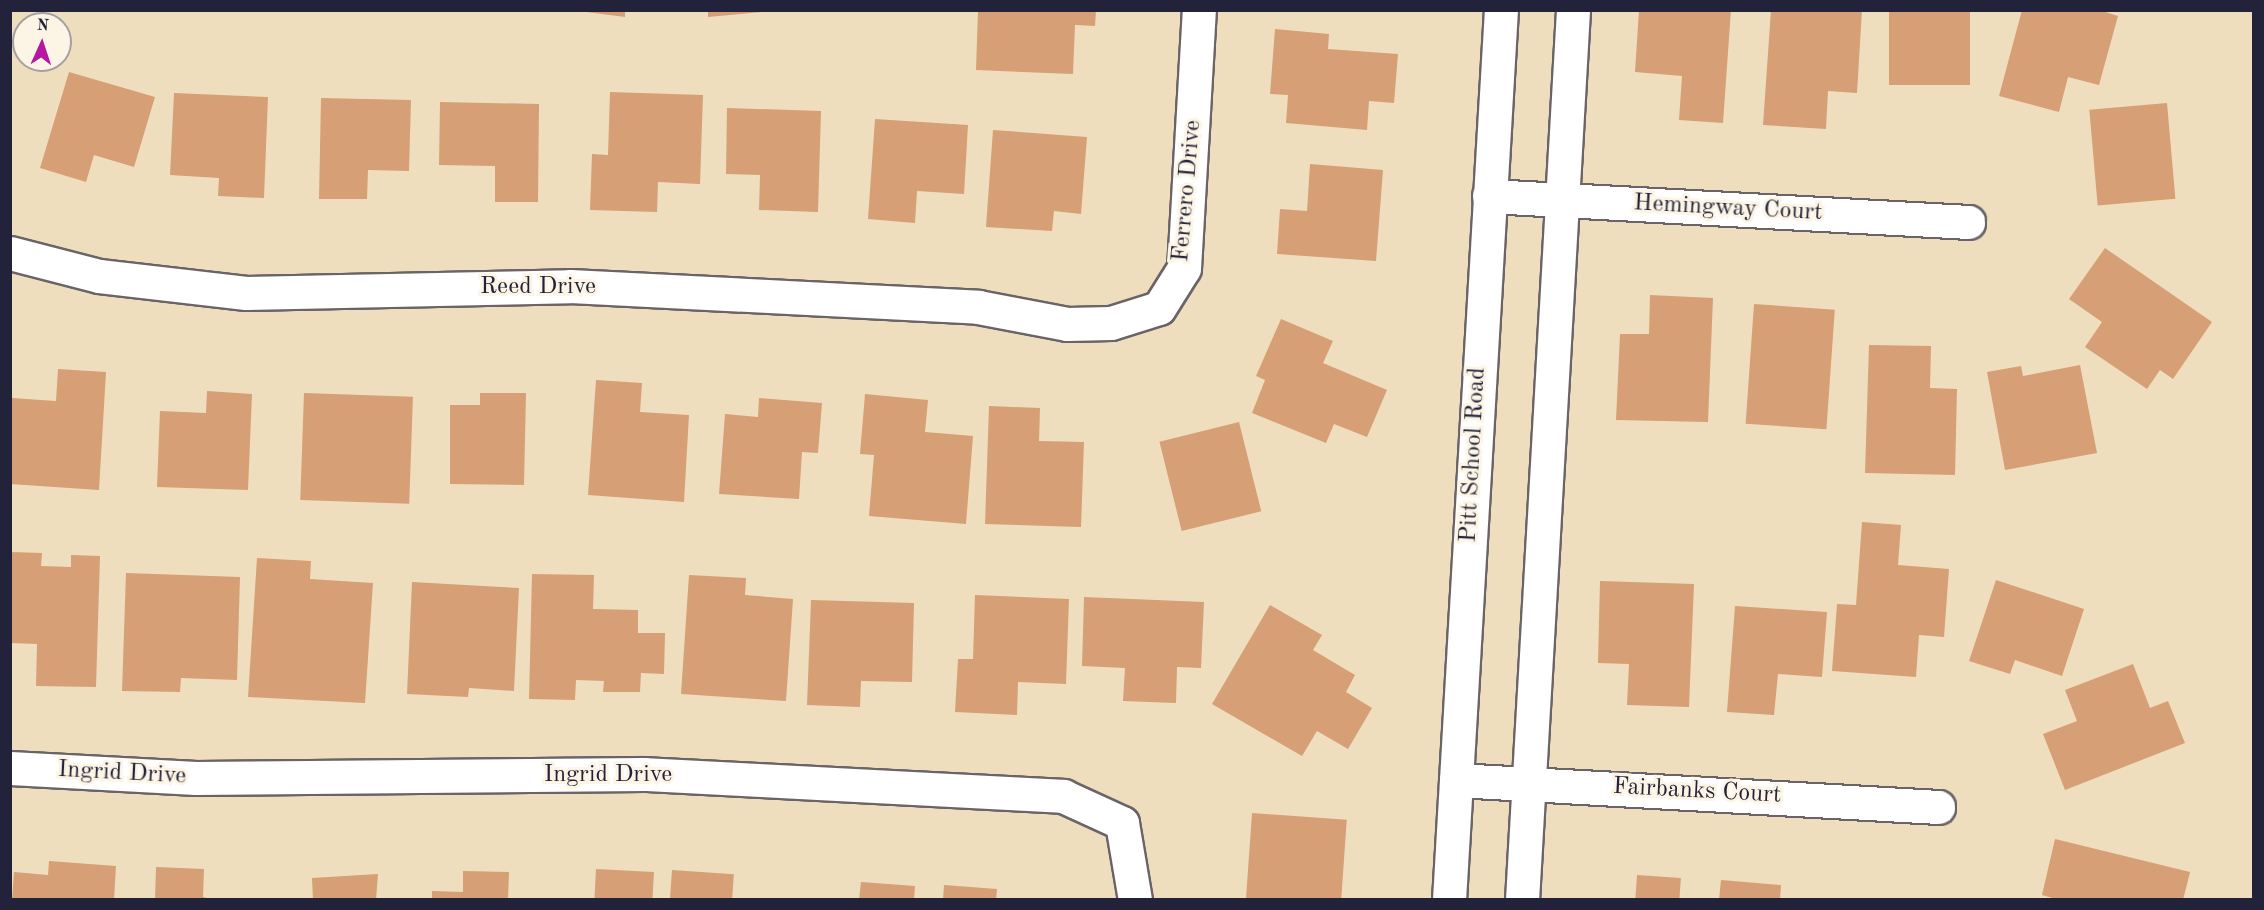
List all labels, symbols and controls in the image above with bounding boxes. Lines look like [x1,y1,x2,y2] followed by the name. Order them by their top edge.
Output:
[12,12,72,72] north arrow
[36,18,49,34] text: N
[1167,119,1209,263] street label: Ferrero Drive
[1633,190,1823,228] street label: Hemingway Court
[480,274,596,302] street label: Reed Drive
[1455,367,1493,543] street label: Pitt School Road
[57,756,187,792] street label: Ingrid Drive
[544,762,672,790] street label: Ingrid Drive
[1612,773,1782,811] street label: Fairbanks Court

